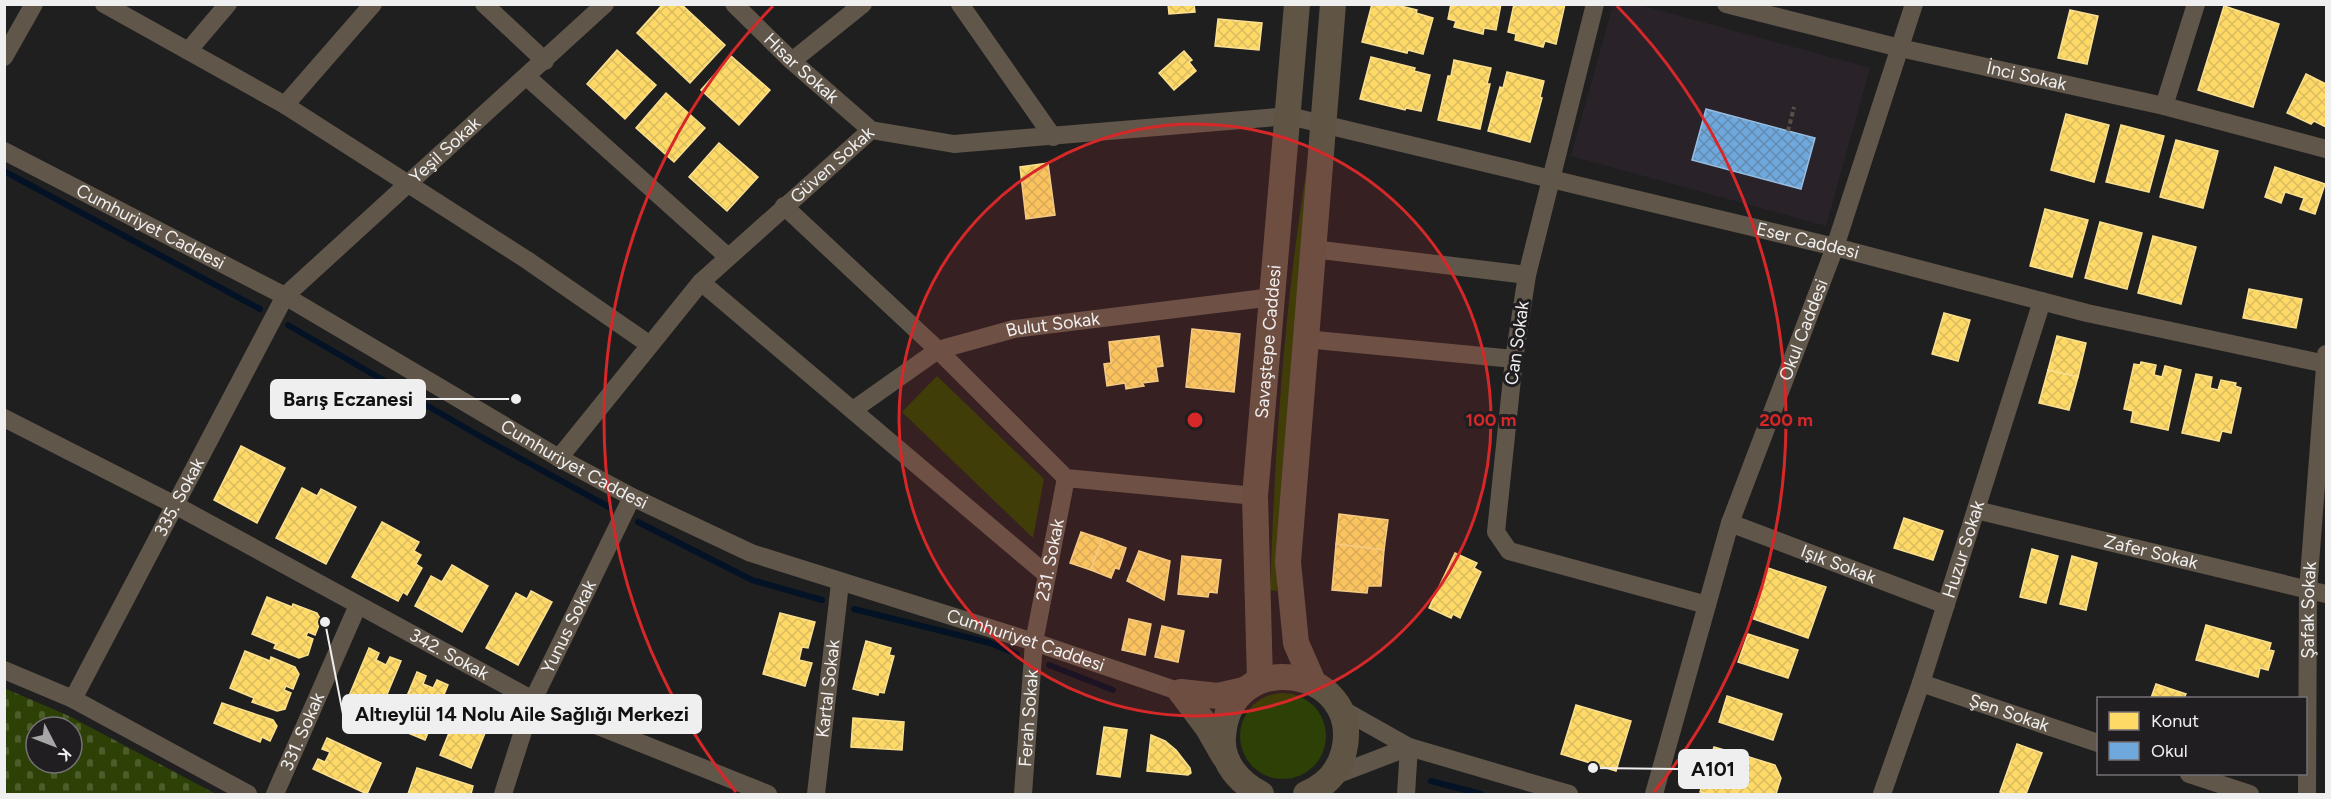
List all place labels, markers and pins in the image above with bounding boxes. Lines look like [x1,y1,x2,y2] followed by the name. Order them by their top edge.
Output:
[271,380,425,418] callout: Barış Eczanesi
[1185,410,1205,430] centre of rings
[343,695,701,733] callout: Altıeylül 14 Nolu Aile Sağlığı Merkezi
[1679,750,1748,788] callout: A101

